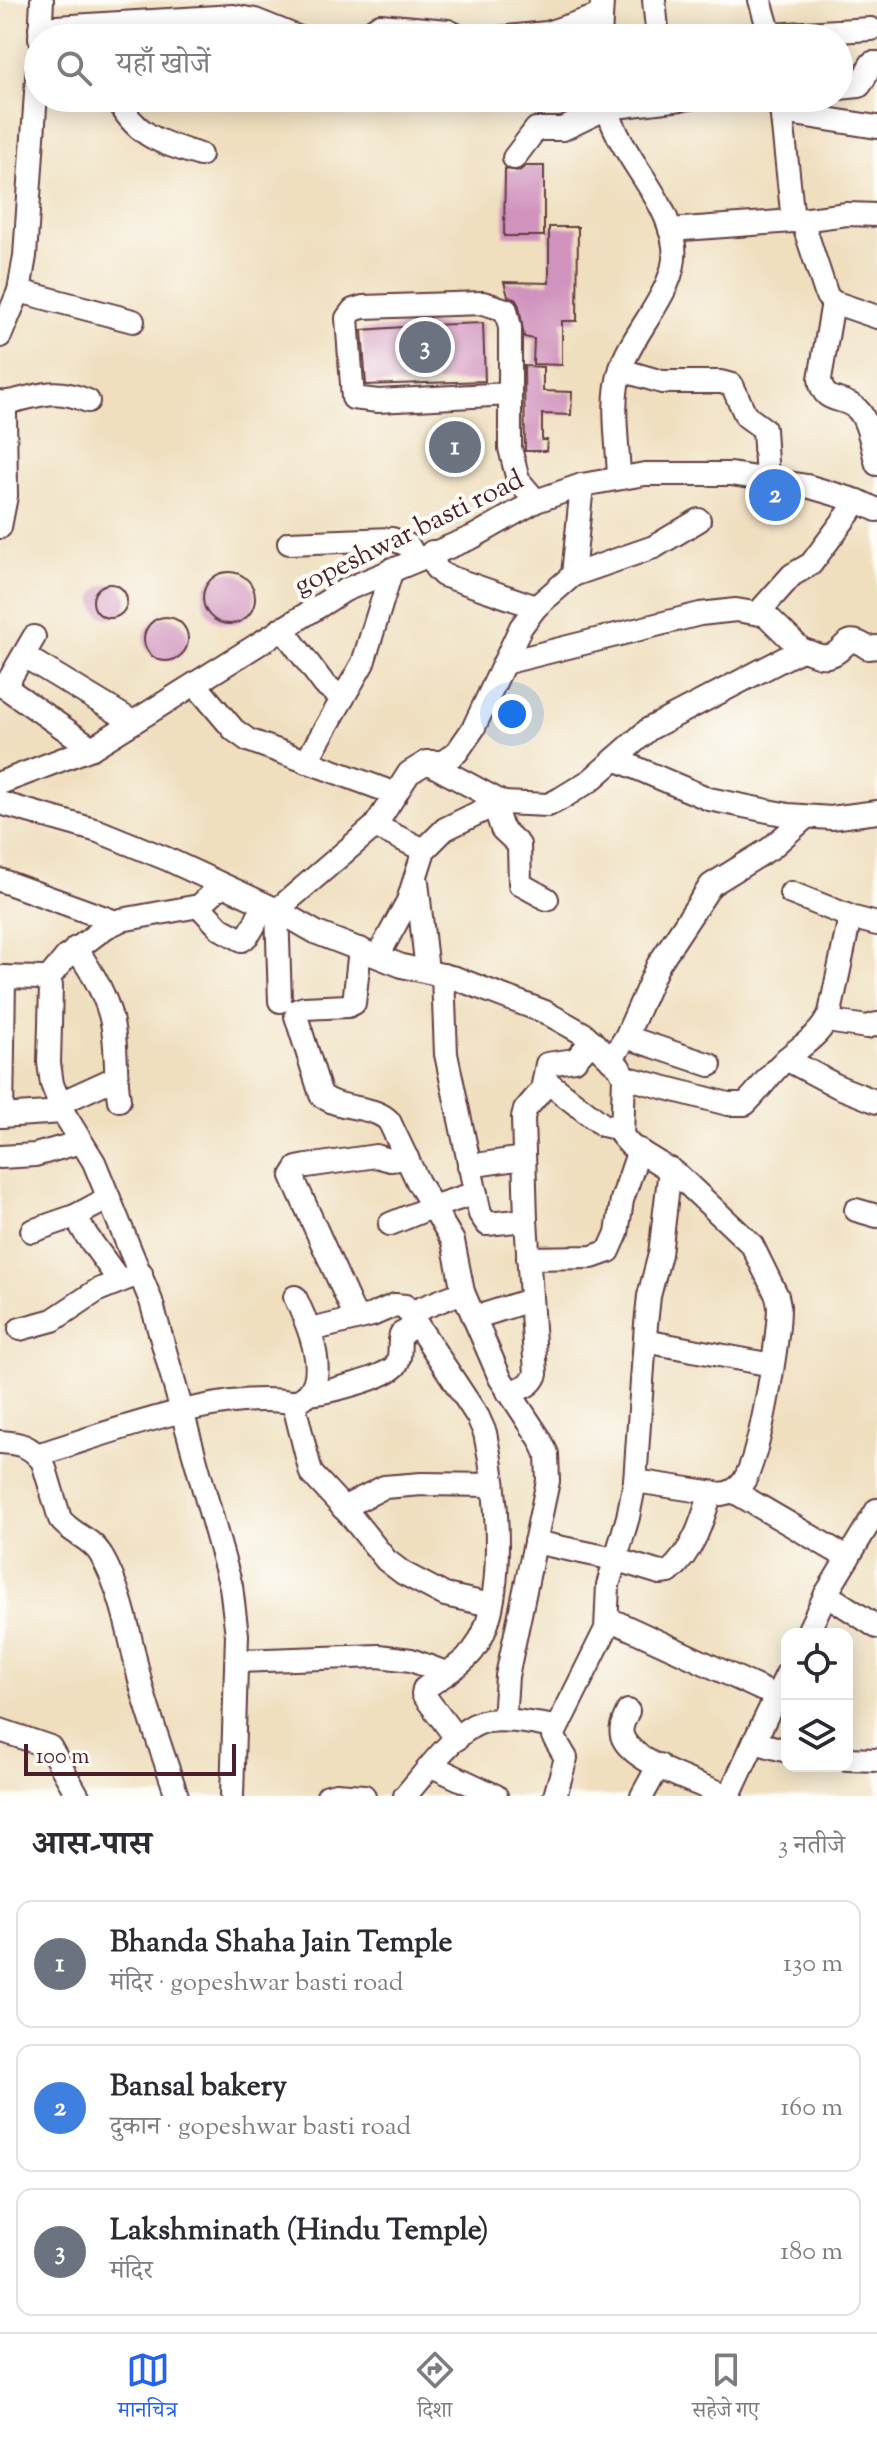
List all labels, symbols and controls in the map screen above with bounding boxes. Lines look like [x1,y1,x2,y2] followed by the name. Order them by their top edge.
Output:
[24,24,853,112] search box
[116,44,210,87] text: यहाँ खोजें
[52,46,96,90] icon: search
[399,317,451,377] pin: 3
[429,417,481,477] pin: 1
[288,461,531,607] street label: gopeshwar basti road
[749,465,801,525] pin: 2
[492,694,532,734] your location
[781,1628,853,1772] map controls
[781,1628,853,1700] button: locate
[781,1700,853,1772] button: layers
[24,1740,236,1776] scale bar
[36,1742,89,1774] text: 100 m
[32,1821,152,1870] text: आस-पास
[778,1828,845,1865] text: 3 नतीजे
[110,1922,453,1965] text: Bhanda Shaha Jain Temple
[56,1946,64,1983] text: 1
[783,1946,843,1983] text: 130 m
[110,1965,403,2002] text: मंदिर · gopeshwar basti road
[110,2066,287,2109] text: Bansal bakery
[54,2090,66,2127] text: 2
[780,2090,843,2127] text: 160 m
[110,2109,411,2146] text: दुकान · gopeshwar basti road
[110,2210,489,2253] text: Lakshminath (Hindu Temple)
[55,2234,65,2271] text: 3
[780,2234,843,2271] text: 180 m
[110,2253,153,2290] text: मंदिर
[118,2348,177,2431] tab: मानचित्र
[413,2348,457,2431] tab: दिशा
[692,2348,759,2431] tab: सहेजे गए

